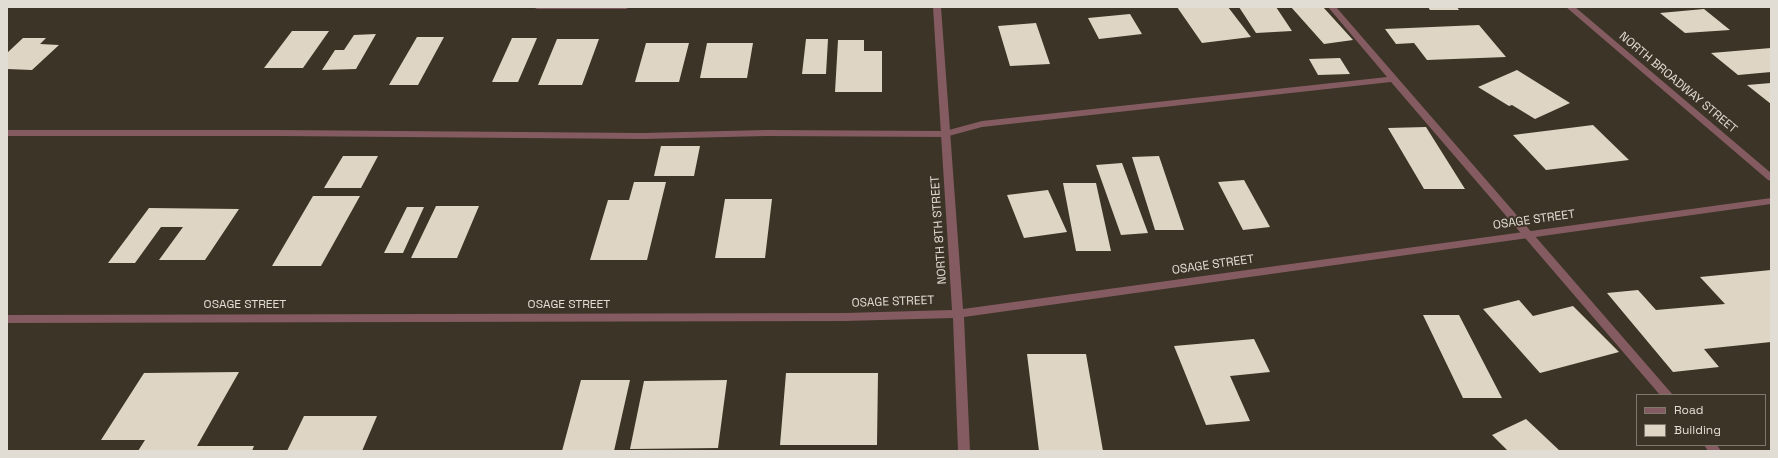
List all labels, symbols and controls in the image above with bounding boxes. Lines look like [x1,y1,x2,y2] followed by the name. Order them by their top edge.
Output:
[1616,29,1740,137] street label: NORTH BROADWAY STREET
[928,175,950,285] street label: NORTH 8TH STREET
[1492,207,1576,233] street label: OSAGE STREET
[1171,252,1255,278] street label: OSAGE STREET
[851,293,935,311] street label: OSAGE STREET
[204,298,286,312] street label: OSAGE STREET
[528,298,610,312] street label: OSAGE STREET
[1636,394,1766,446] legend
[1674,402,1703,418] text: Road
[1674,422,1721,438] text: Building

